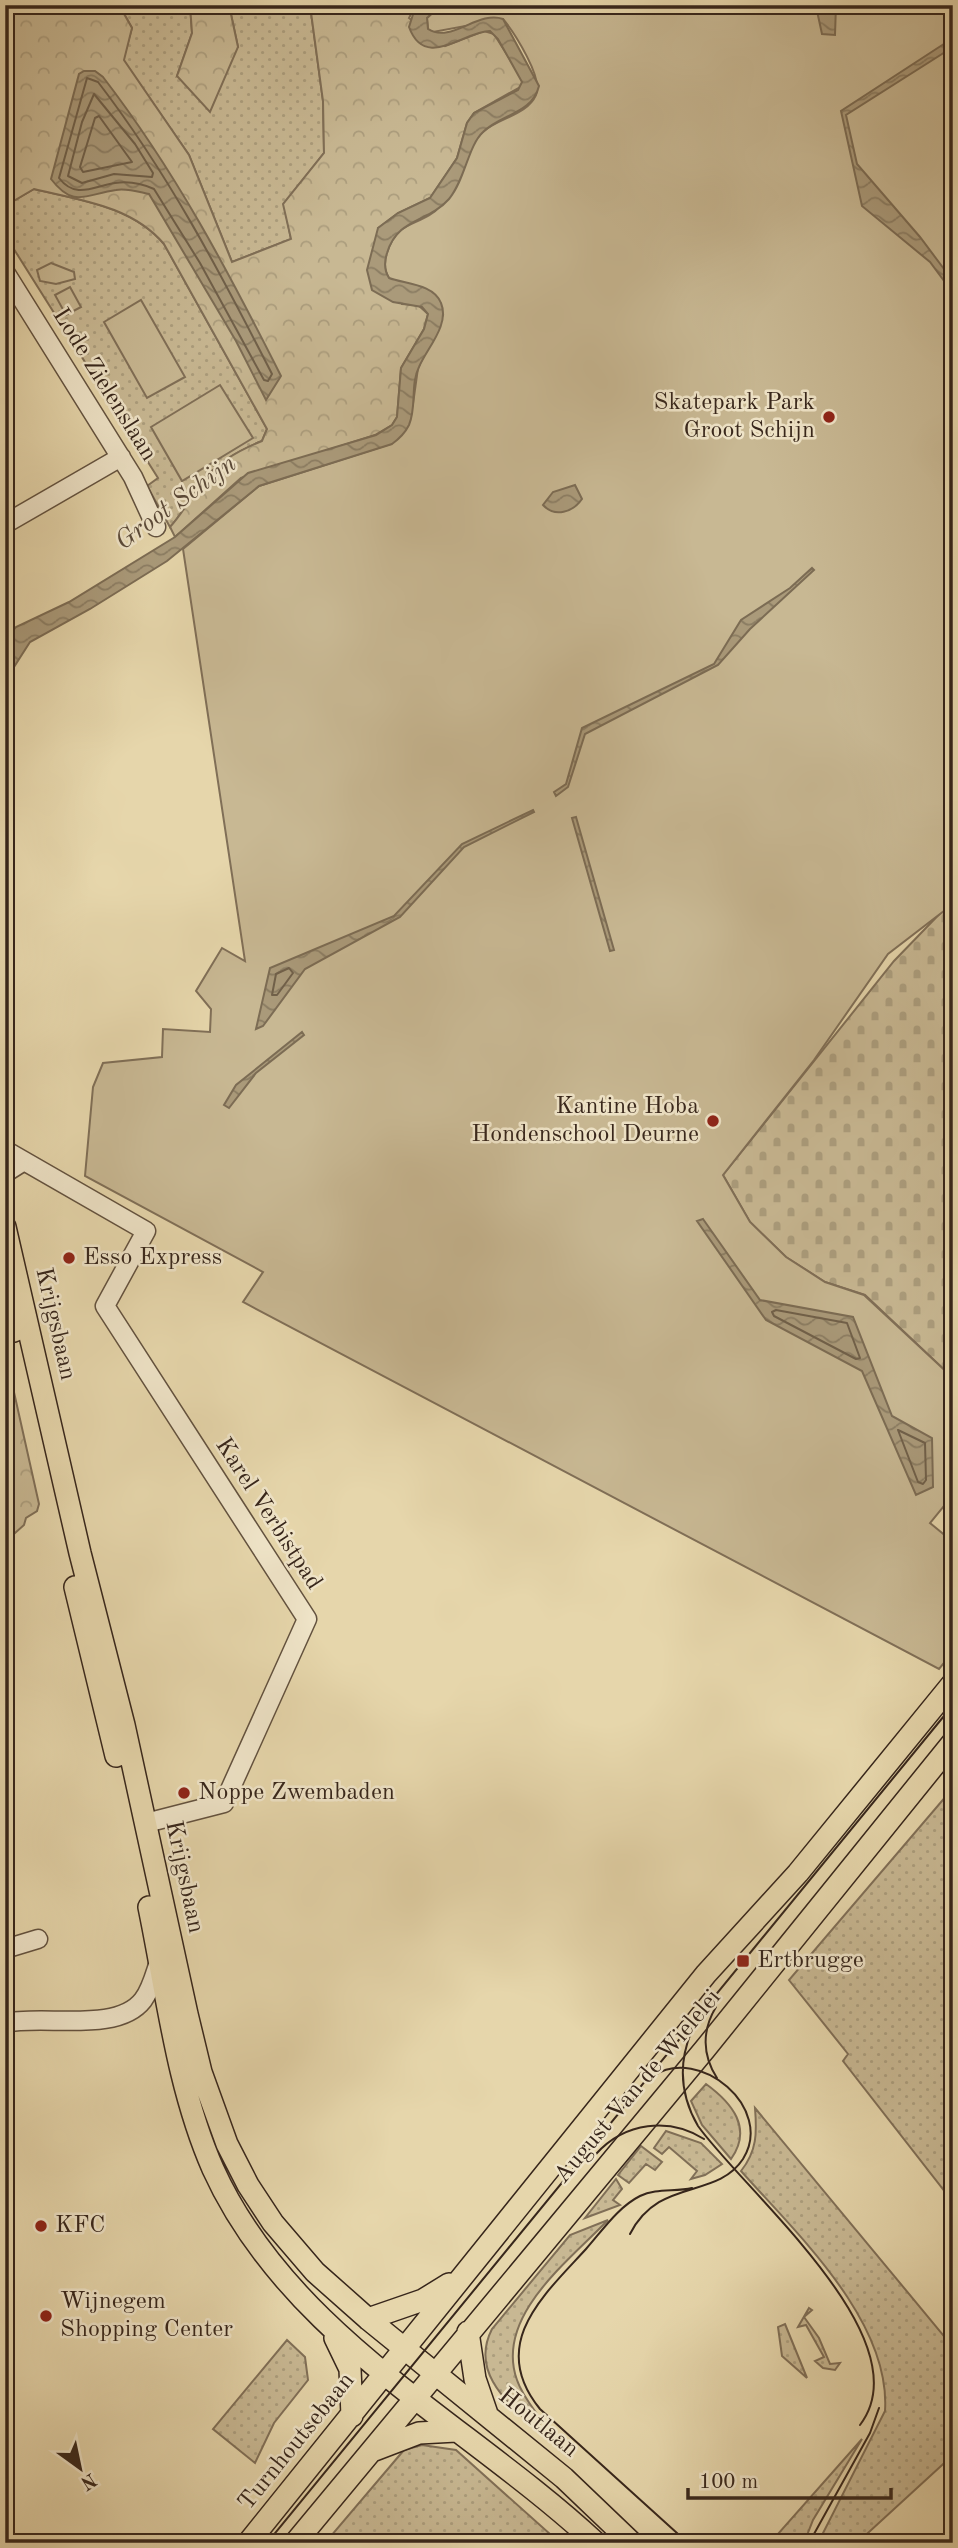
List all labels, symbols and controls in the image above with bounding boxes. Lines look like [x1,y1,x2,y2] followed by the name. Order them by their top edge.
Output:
[47,304,161,466] street label: Lode Zielenslaan
[654,391,815,443] place label: Skatepark Park Groot Schijn
[821,409,837,425] marker: Skatepark Park Groot Schijn
[111,451,241,555] water label: Groot Schijn
[471,1095,699,1147] place label: Kantine Hoba Hondenschool Deurne
[705,1113,721,1129] marker: Kantine Hoba Hondenschool Deurne
[83,1246,222,1270] place label: Esso Express
[61,1250,77,1266] marker: Esso Express
[30,1266,80,1383] street label: Krijgsbaan
[210,1434,326,1594] street label: Karel Verbistpad
[198,1781,395,1805] place label: Noppe Zwembaden
[176,1785,192,1801] marker: Noppe Zwembaden
[160,1819,208,1936] street label: Krijgsbaan
[757,1949,864,1973] place label: Ertbrugge
[735,1953,751,1969] marker: Ertbrugge
[550,1986,726,2188] street label: August Van de Wielelei
[55,2214,105,2238] place label: KFC
[33,2218,49,2234] marker: KFC
[60,2290,233,2342] place label: Wijnegem Shopping Center
[38,2308,54,2324] marker: Wijnegem Shopping Center
[234,2369,360,2515] street label: Turnhoutsebaan
[493,2384,583,2462] street label: Houtlaan
[46,2432,116,2502] north arrow
[688,2457,892,2501] scale bar
[76,2468,99,2492] text: N
[699,2472,758,2493] text: 100 m

